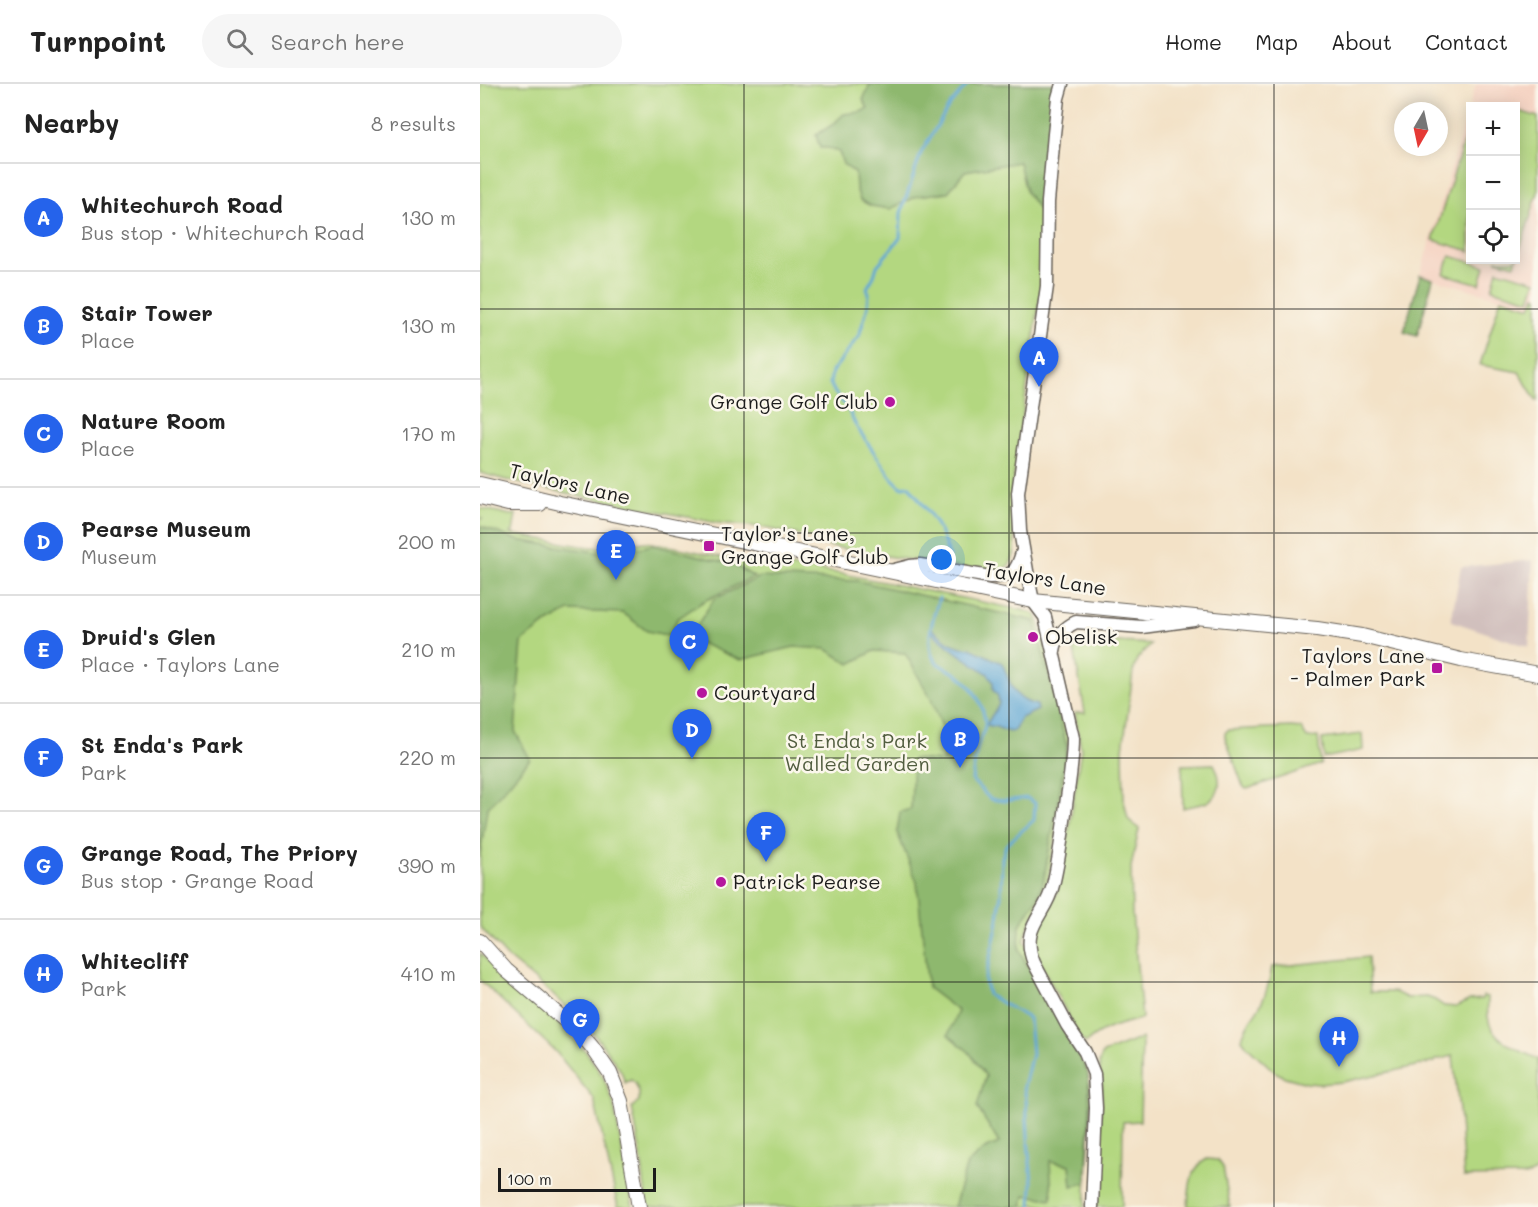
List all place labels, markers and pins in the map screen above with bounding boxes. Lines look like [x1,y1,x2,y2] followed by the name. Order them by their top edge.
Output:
[1020,338,1058,387] pin: A
[710,388,878,414] place label: Grange Golf Club
[883,395,897,409] marker: Grange Golf Club
[721,520,889,569] place label: Taylor's Lane, Grange Golf Club
[596,530,636,580] pin: E
[702,539,716,553] marker: Taylor's Lane, Grange Golf Club
[670,622,708,671] pin: C
[1045,623,1117,649] place label: Obelisk
[1026,630,1040,644] marker: Obelisk
[1290,642,1425,691] place label: Taylors Lane - Palmer Park
[1430,661,1444,675] marker: Taylors Lane - Palmer Park
[714,679,816,705] place label: Courtyard
[695,686,709,700] marker: Courtyard
[672,710,712,759] pin: D
[940,718,980,768] pin: B
[746,812,786,862] pin: F
[733,868,881,894] place label: Patrick Pearse
[714,875,728,889] marker: Patrick Pearse
[560,1000,600,1049] pin: G
[1320,1018,1358,1067] pin: H

